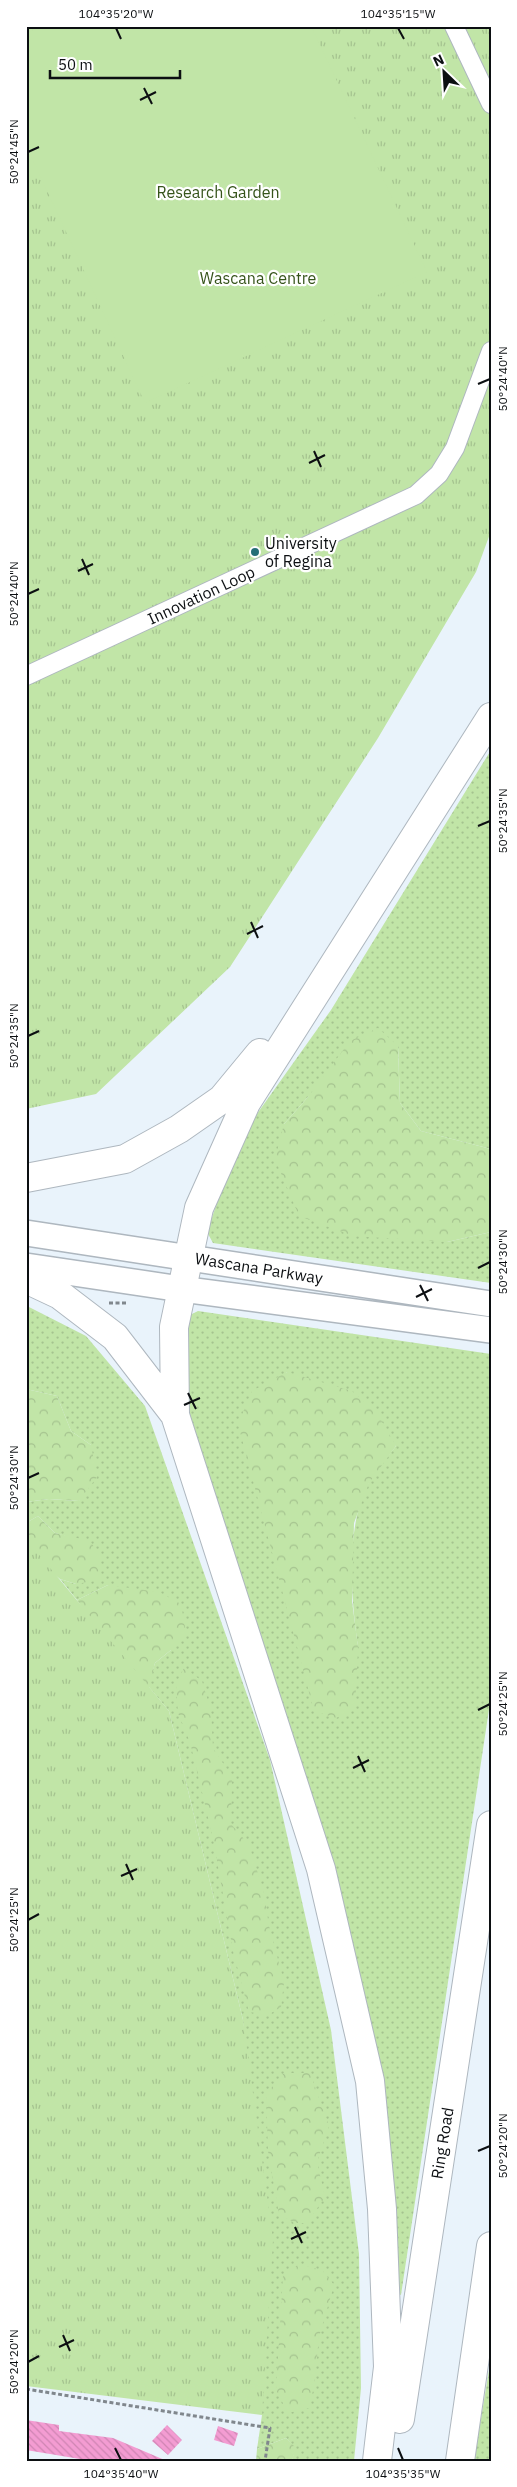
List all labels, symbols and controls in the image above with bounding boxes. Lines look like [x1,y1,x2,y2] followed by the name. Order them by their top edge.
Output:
[79,6,154,21] text: 104°35'20"W
[361,6,436,21] text: 104°35'15"W
[50,48,180,80] scale bar
[420,48,470,98] north arrow
[430,50,447,71] text: N
[58,55,93,74] text: 50 m
[6,119,21,185] text: 50°24'45"N
[156,182,280,202] park label: Research Garden
[200,268,316,288] park label: Wascana Centre
[495,346,510,412] text: 50°24'40"N
[265,533,337,571] place label: University of Regina
[249,546,261,558] marker: University of Regina
[6,561,21,627] text: 50°24'40"N
[144,561,258,629] street label: Innovation Loop
[495,788,510,854] text: 50°24'35"N
[6,1003,21,1069] text: 50°24'35"N
[495,1229,510,1295] text: 50°24'30"N
[194,1248,324,1288] street label: Wascana Parkway
[6,1445,21,1511] text: 50°24'30"N
[495,1671,510,1737] text: 50°24'25"N
[6,1887,21,1953] text: 50°24'25"N
[426,2106,458,2180] street label: Ring Road
[495,2113,510,2179] text: 50°24'20"N
[6,2329,21,2395] text: 50°24'20"N
[84,2466,159,2481] text: 104°35'40"W
[366,2466,441,2481] text: 104°35'35"W

